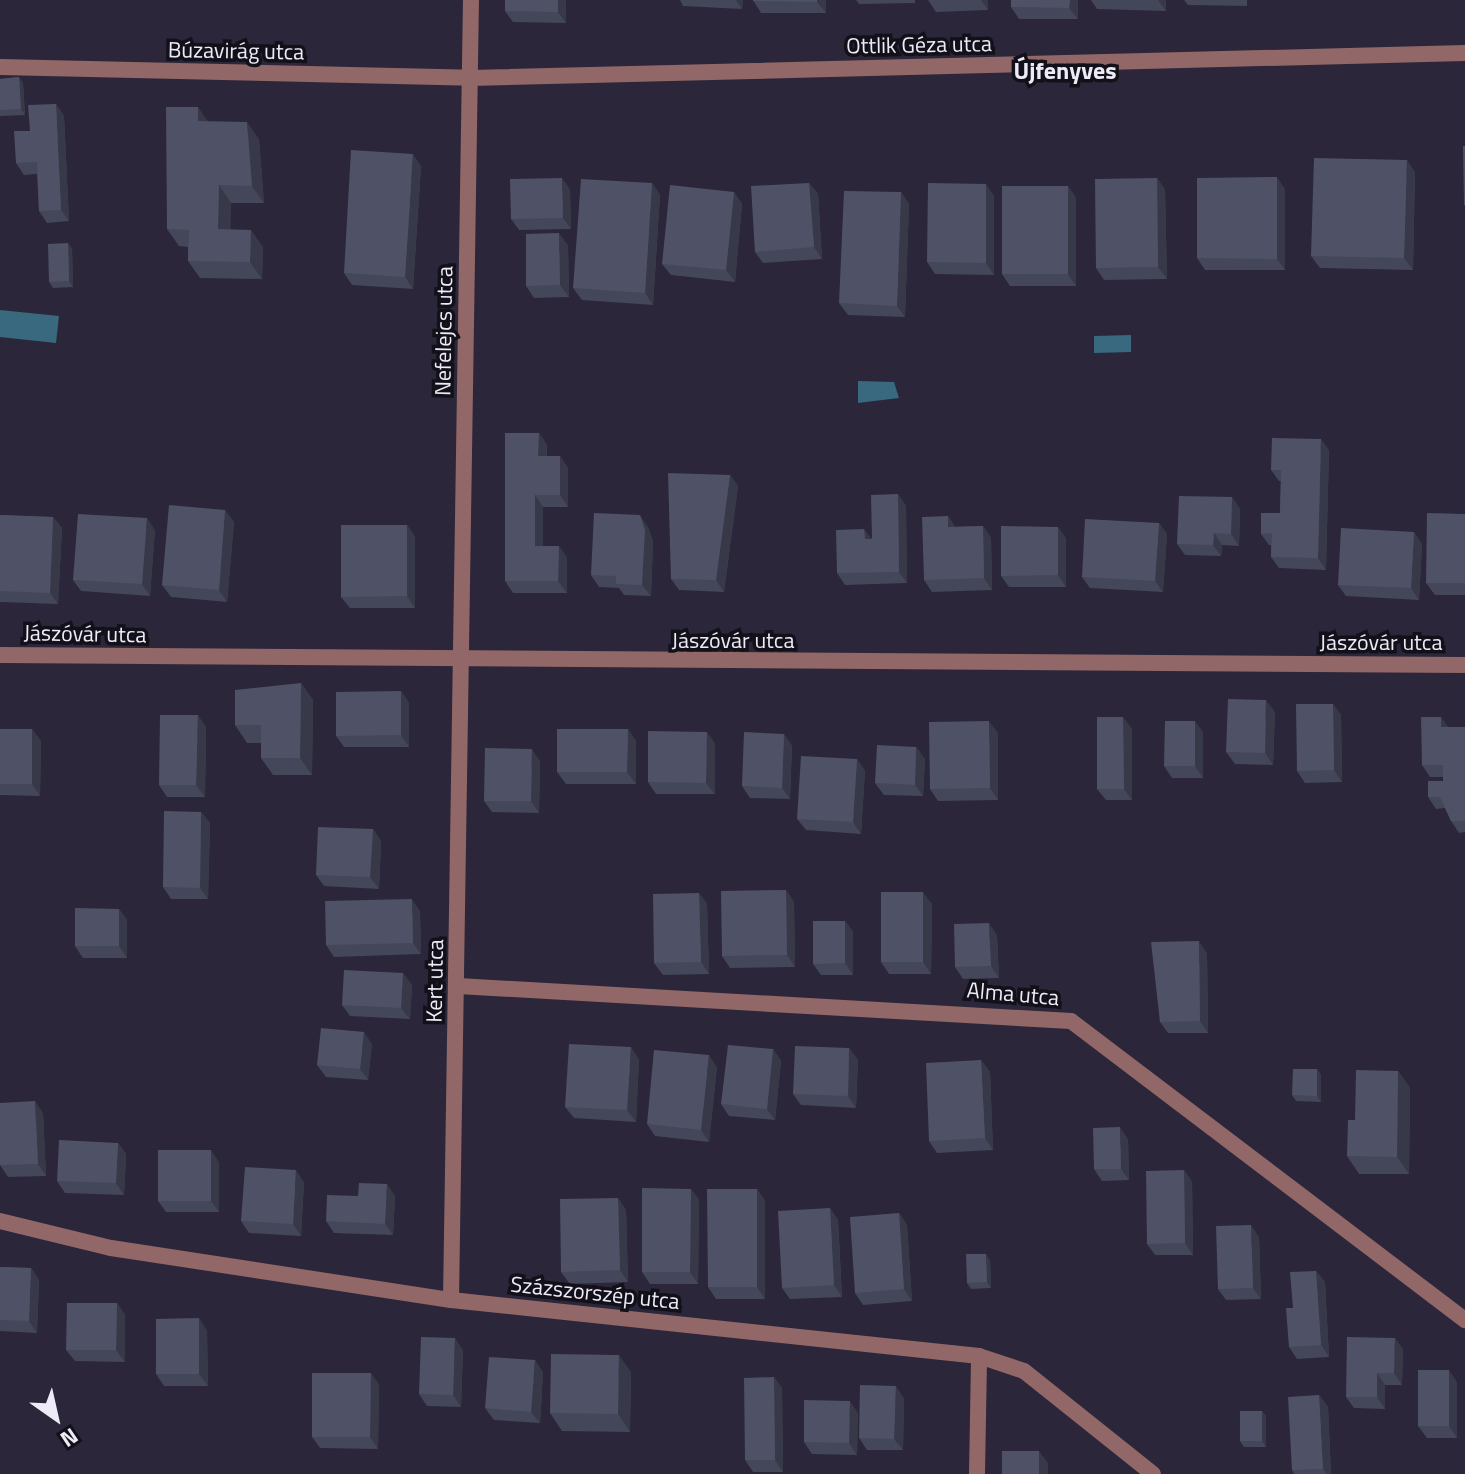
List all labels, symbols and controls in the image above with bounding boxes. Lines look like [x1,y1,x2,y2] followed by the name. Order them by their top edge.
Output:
[846,31,992,59] street label: Ottlik Géza utca
[168,37,304,65] street label: Búzavirág utca
[1013,57,1117,85] district label: Újfenyves
[430,266,458,396] street label: Nefelejcs utca
[23,620,147,648] street label: Jászóvár utca
[672,628,794,654] street label: Jászóvár utca
[1320,630,1442,656] street label: Jászóvár utca
[421,939,449,1023] street label: Kert utca
[966,977,1060,1011] street label: Alma utca
[509,1271,681,1315] street label: Százszorszép utca
[16,1378,96,1458] north arrow
[54,1420,85,1456] text: N

